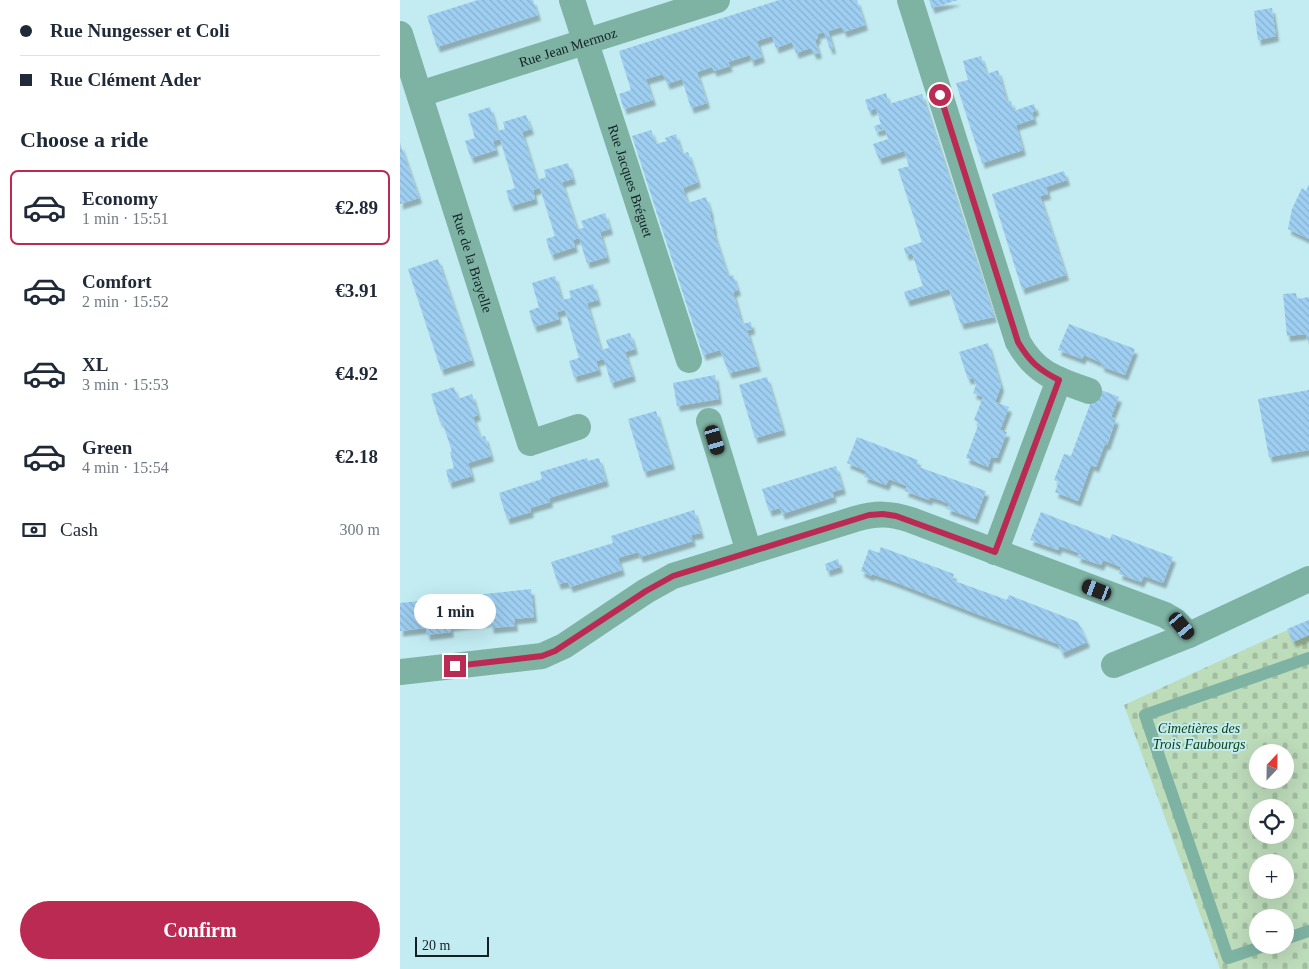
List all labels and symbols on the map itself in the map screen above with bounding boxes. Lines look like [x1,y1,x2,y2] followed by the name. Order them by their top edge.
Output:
[517,25,619,70] street label: Rue Jean Mermoz
[929,84,951,106] route start
[605,123,656,239] street label: Rue Jacques Bréguet
[449,211,495,315] street label: Rue de la Brayelle
[703,423,726,457] car
[1080,578,1113,602] car
[414,594,496,628] callout: 1 min
[1166,610,1197,642] car
[444,655,466,677] route end
[1153,721,1246,752] park label: Cimetières des Trois Faubourgs
[1249,744,1294,789] north arrow
[415,934,489,957] scale bar

